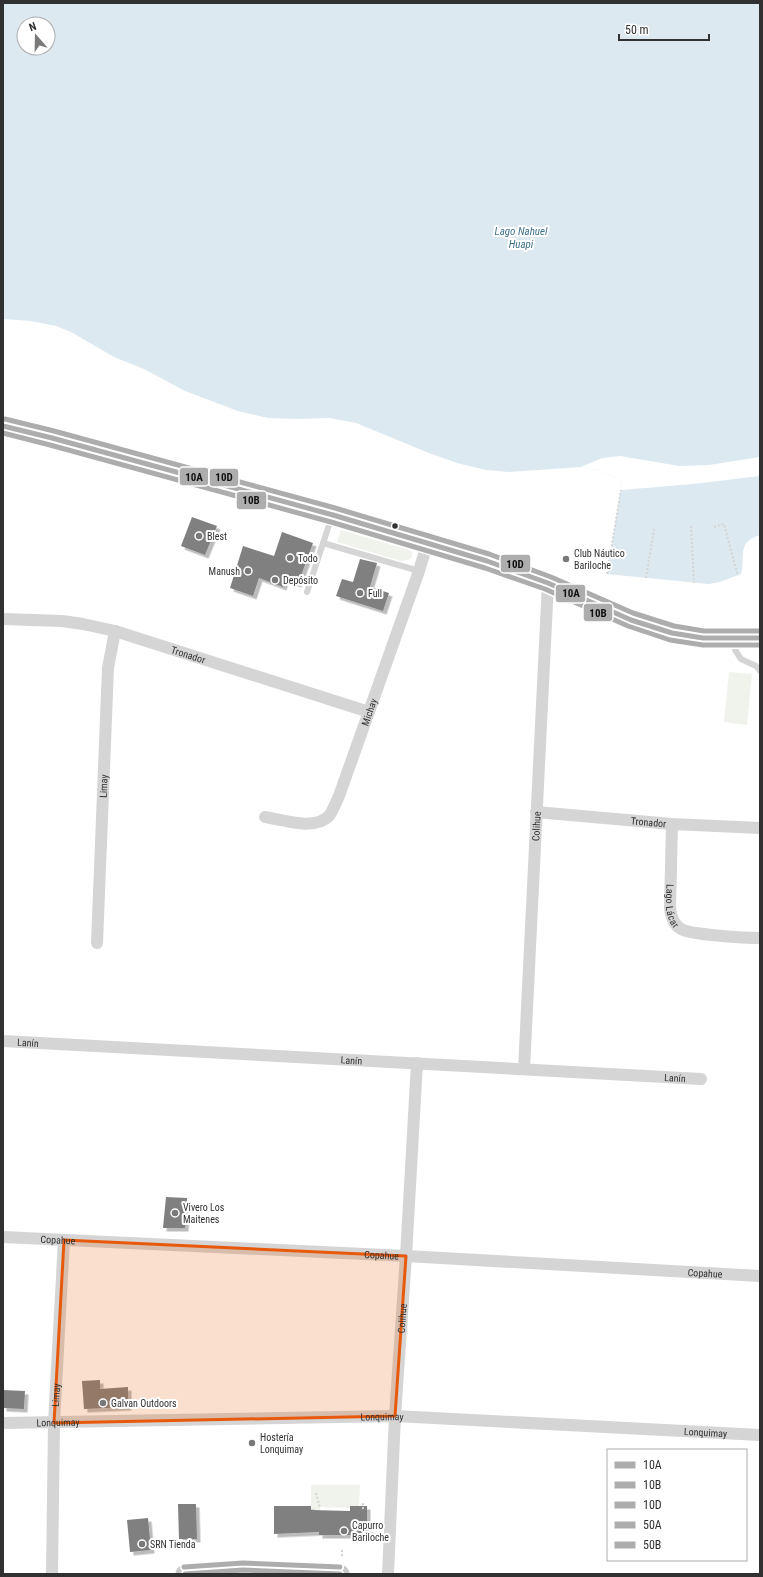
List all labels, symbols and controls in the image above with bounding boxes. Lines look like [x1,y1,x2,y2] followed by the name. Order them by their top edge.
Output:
[16,16,56,56] north arrow
[619,16,709,42] scale bar
[27,20,38,34] text: N
[625,23,649,37] text: 50 m
[495,225,548,251] water label: Lago Nahuel Huapi
[179,467,209,486] line badge: 10A
[209,468,239,487] line badge: 10D
[185,471,203,484] text: 10A
[215,471,233,484] text: 10D
[236,491,267,510] line badge: 10B
[242,494,260,507] text: 10B
[390,521,400,531] unlabelled marker
[194,531,204,541] marker: Blest
[207,531,227,542] place label: Blest
[574,548,625,571] place label: Club Náutico Bariloche
[285,553,295,563] marker: Todo
[298,553,318,564] place label: Todo
[500,554,531,573] line badge: 10D
[561,554,571,564] marker: Club Náutico Bariloche
[506,558,524,571] text: 10D
[209,566,240,577] place label: Manush
[243,566,253,576] marker: Manush
[270,575,280,585] marker: Depósito
[283,575,318,586] place label: Depósito
[555,584,586,603] line badge: 10A
[562,587,580,600] text: 10A
[355,588,365,598] marker: Full
[368,588,382,599] place label: Full
[583,603,613,622] line badge: 10B
[589,607,607,620] text: 10B
[170,644,207,665] street label: Tronador
[359,697,379,727] street label: Michay
[97,774,109,798] street label: Limay
[530,811,542,841] street label: Colihue
[630,815,667,829] street label: Tronador
[664,884,682,930] street label: Lago Lácar
[17,1036,39,1048] street label: Lanín
[340,1054,363,1066] street label: Lanín
[664,1072,686,1084] street label: Lanín
[183,1202,225,1225] place label: Vivero Los Maitenes
[170,1208,180,1218] marker: Vivero Los Maitenes
[40,1233,76,1246] street label: Copahue
[364,1249,400,1261] street label: Copahue
[687,1266,723,1279] street label: Copahue
[395,1303,408,1334] street label: Colihue
[49,1383,62,1407] street label: Limay
[98,1398,108,1408] marker: Galvan Outdoors
[111,1398,177,1409] place label: Galvan Outdoors
[360,1410,404,1422] street label: Lonquimay
[36,1416,80,1428] street label: Lonquimay
[684,1426,727,1439] street label: Lonquimay
[260,1432,303,1455] place label: Hostería Lonquimay
[247,1438,257,1448] marker: Hostería Lonquimay
[607,1449,747,1561] legend
[643,1458,662,1472] text: 10A
[643,1478,661,1492] text: 10B
[643,1498,662,1512] text: 10D
[643,1518,662,1532] text: 50A
[352,1520,389,1543] place label: Capurro Bariloche
[339,1526,349,1536] marker: Capurro Bariloche
[643,1538,661,1552] text: 50B
[137,1539,147,1549] marker: SRN Tienda
[150,1539,196,1550] place label: SRN Tienda

